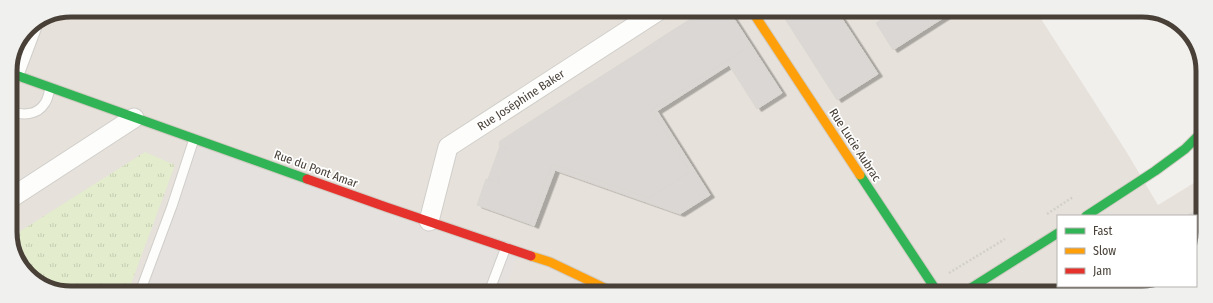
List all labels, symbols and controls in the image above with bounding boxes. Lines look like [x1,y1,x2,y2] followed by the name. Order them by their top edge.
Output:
[475,66,568,133] street label: Rue Joséphine Baker
[826,106,884,184] street label: Rue Lucie Aubrac
[272,147,361,191] street label: Rue du Pont Amar
[1057,215,1197,287] legend
[1093,224,1112,238] text: Fast
[1093,244,1116,258] text: Slow
[1093,264,1111,278] text: Jam

